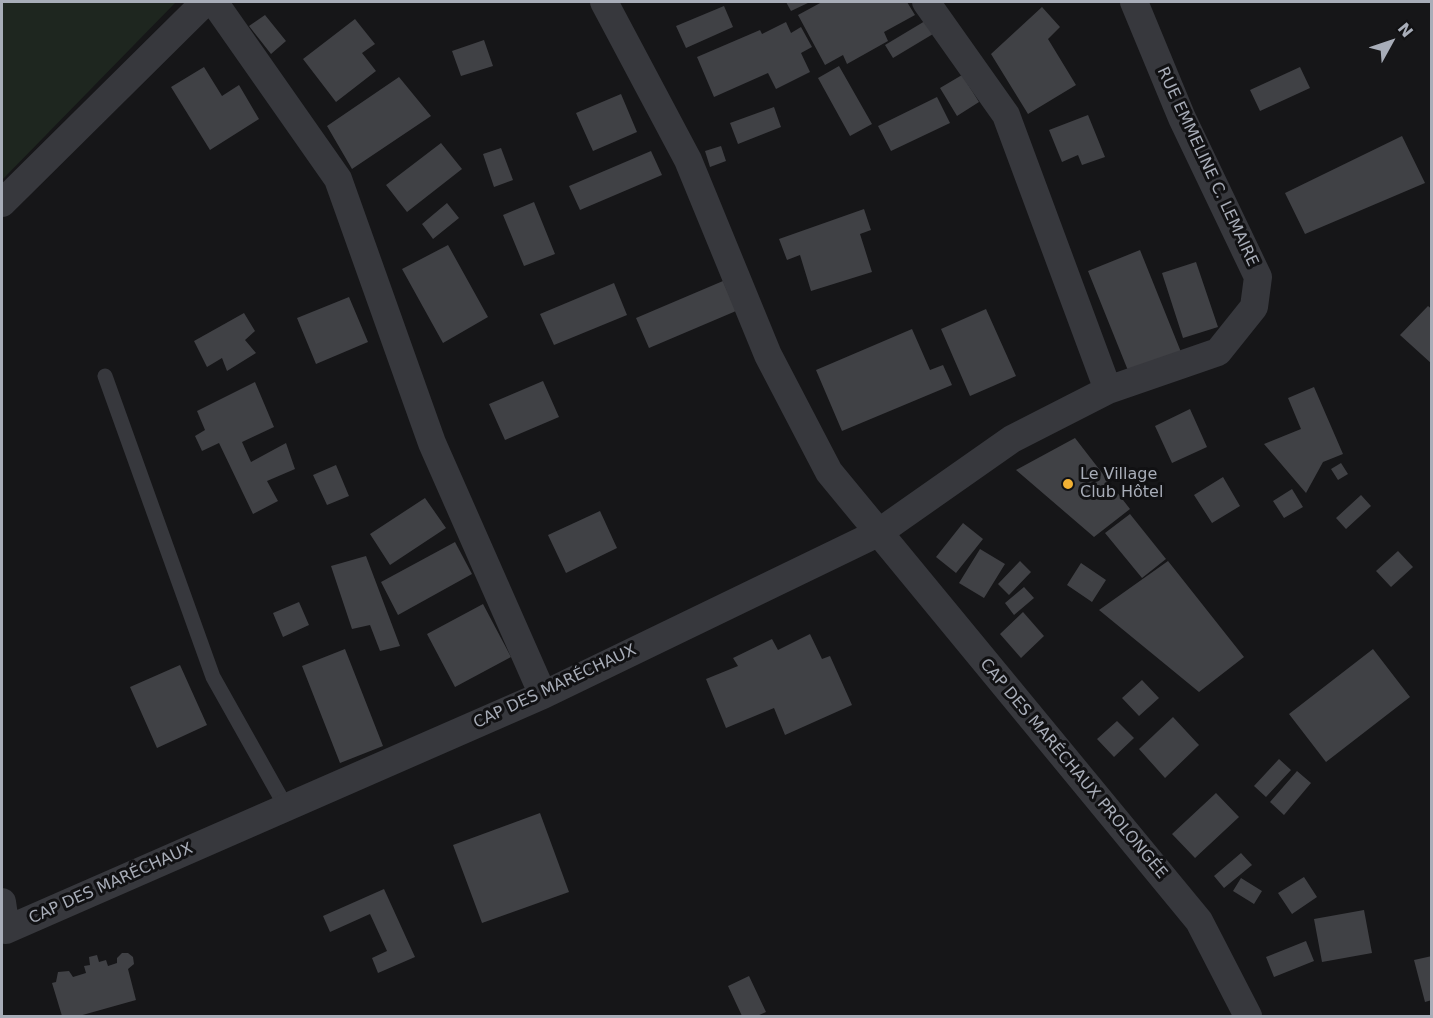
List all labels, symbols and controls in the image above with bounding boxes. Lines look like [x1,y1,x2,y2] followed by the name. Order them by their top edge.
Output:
[1361,12,1421,72] north arrow
[1394,19,1417,41] text: N
[1152,64,1262,270] street label: RUE EMMELINE C. LEMAIRE
[1080,465,1163,503] place label: Le Village Club Hôtel
[1061,477,1075,491] marker: Le Village Club Hôtel
[471,641,639,733] street label: CAP DES MARÉCHAUX
[975,655,1171,883] street label: CAP DES MARÉCHAUX PROLONGÉE
[26,839,196,929] street label: CAP DES MARÉCHAUX

